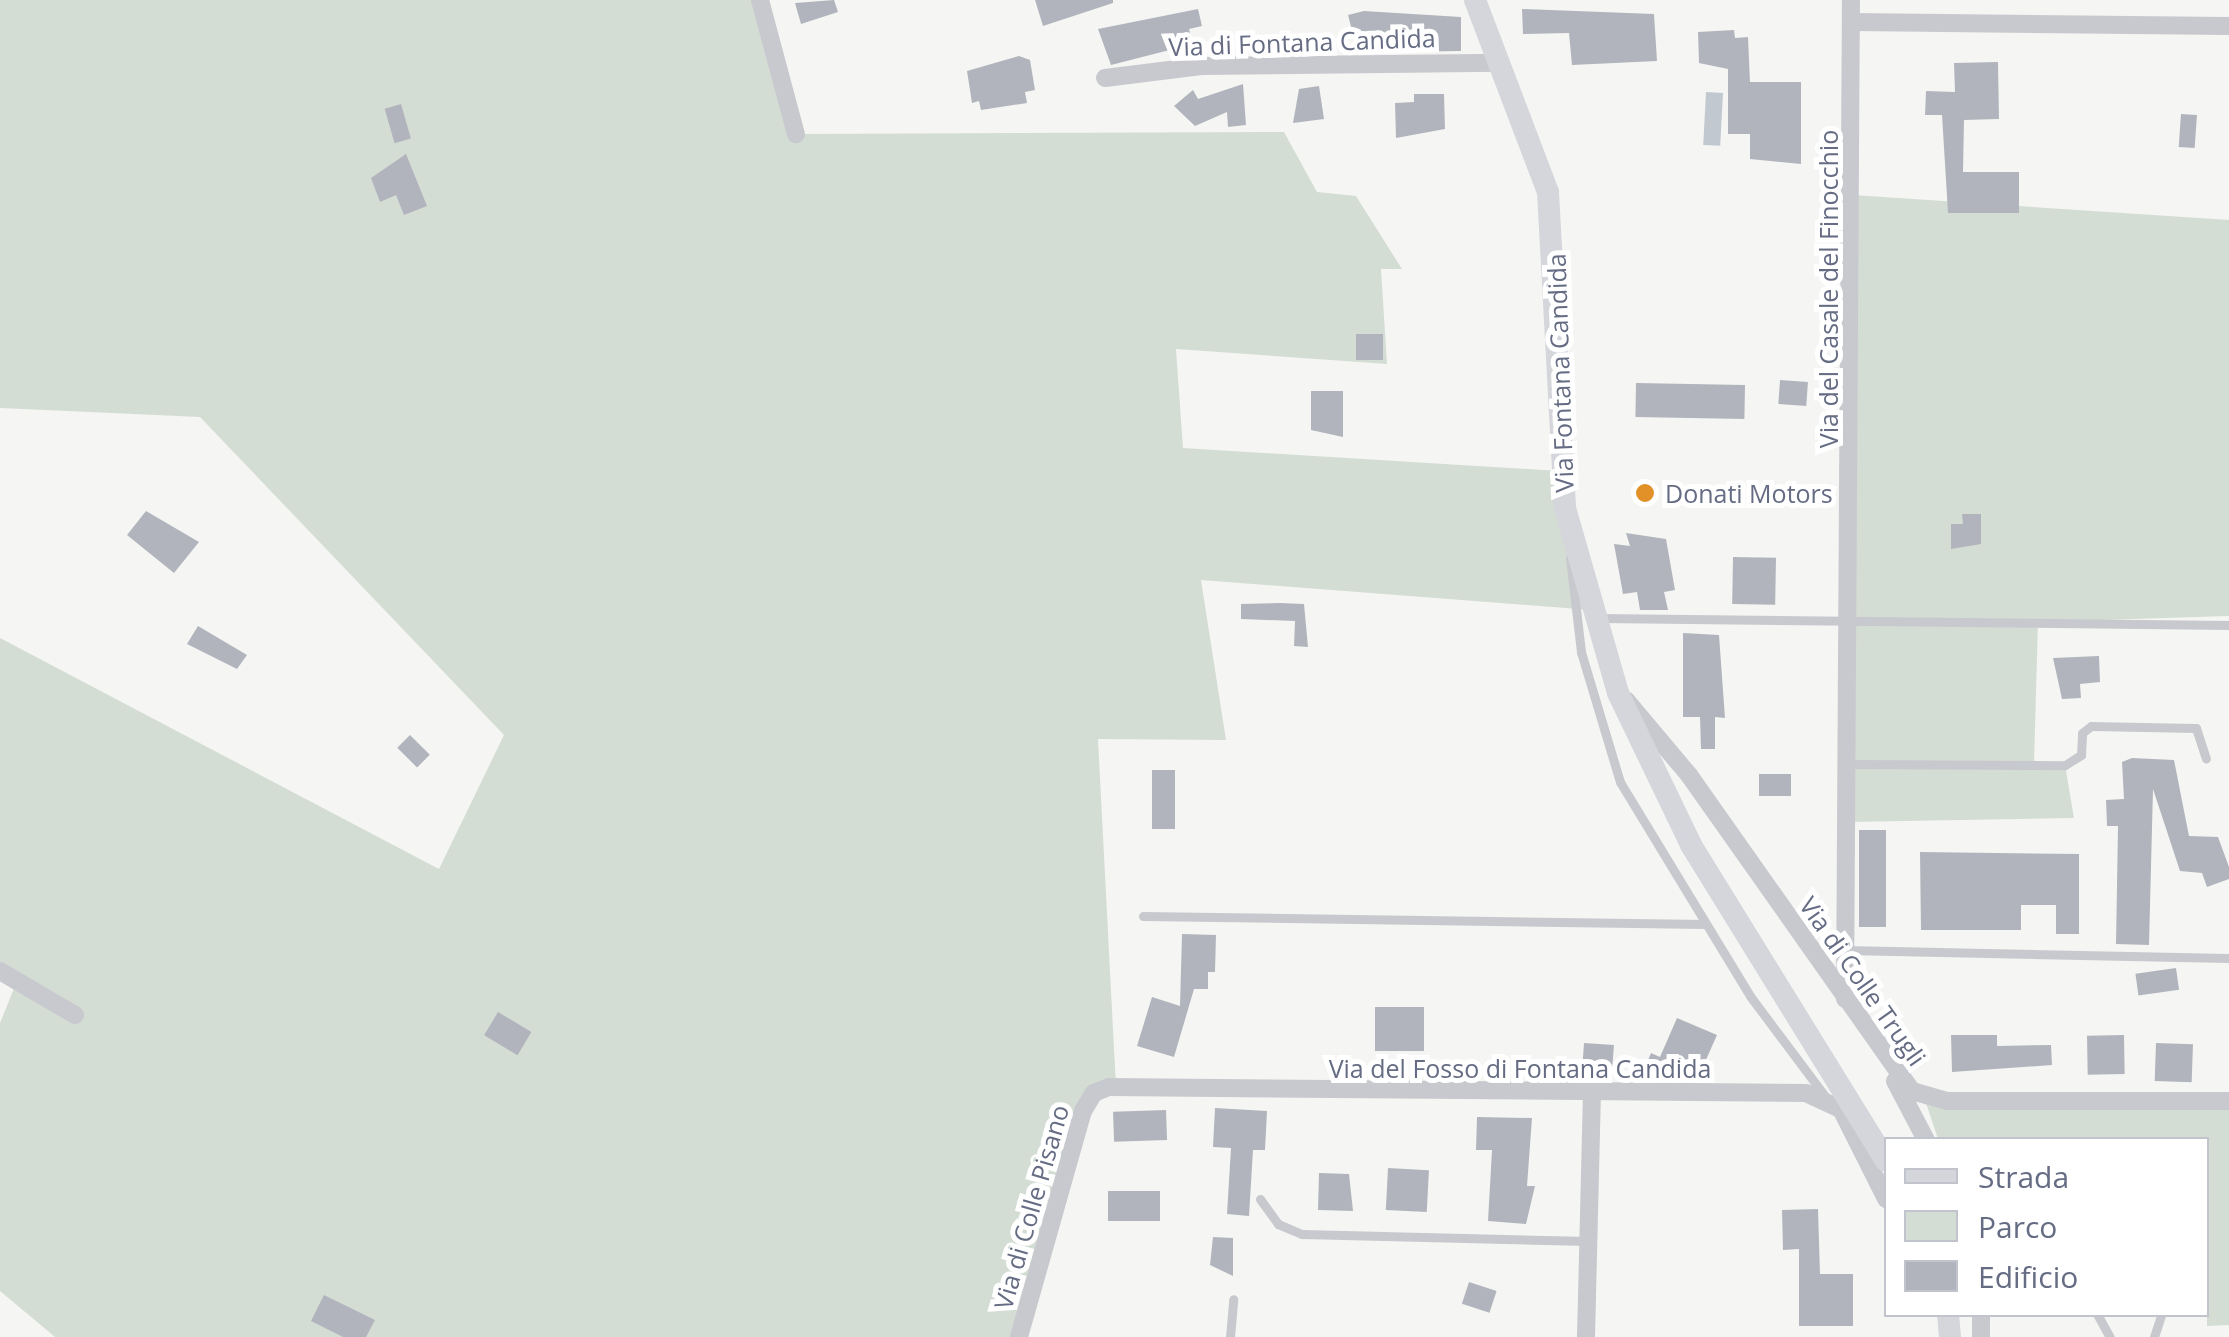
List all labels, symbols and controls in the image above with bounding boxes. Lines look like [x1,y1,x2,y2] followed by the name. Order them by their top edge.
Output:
[1168,22,1436,62] street label: Via di Fontana Candida
[1813,130,1843,448] street label: Via del Casale del Finocchio
[1541,253,1579,493] street label: Via Fontana Candida
[1665,478,1833,508] place label: Donati Motors
[1634,482,1656,504] marker: Donati Motors
[1794,891,1932,1071] street label: Via di Colle Trugli
[1329,1053,1711,1083] street label: Via del Fosso di Fontana Candida
[987,1101,1075,1313] street label: Via di Colle Pisano
[1884,1137,2209,1317] legend
[1978,1156,2069,1197] text: Strada
[1978,1206,2057,1247] text: Parco
[1978,1256,2078,1297] text: Edificio

